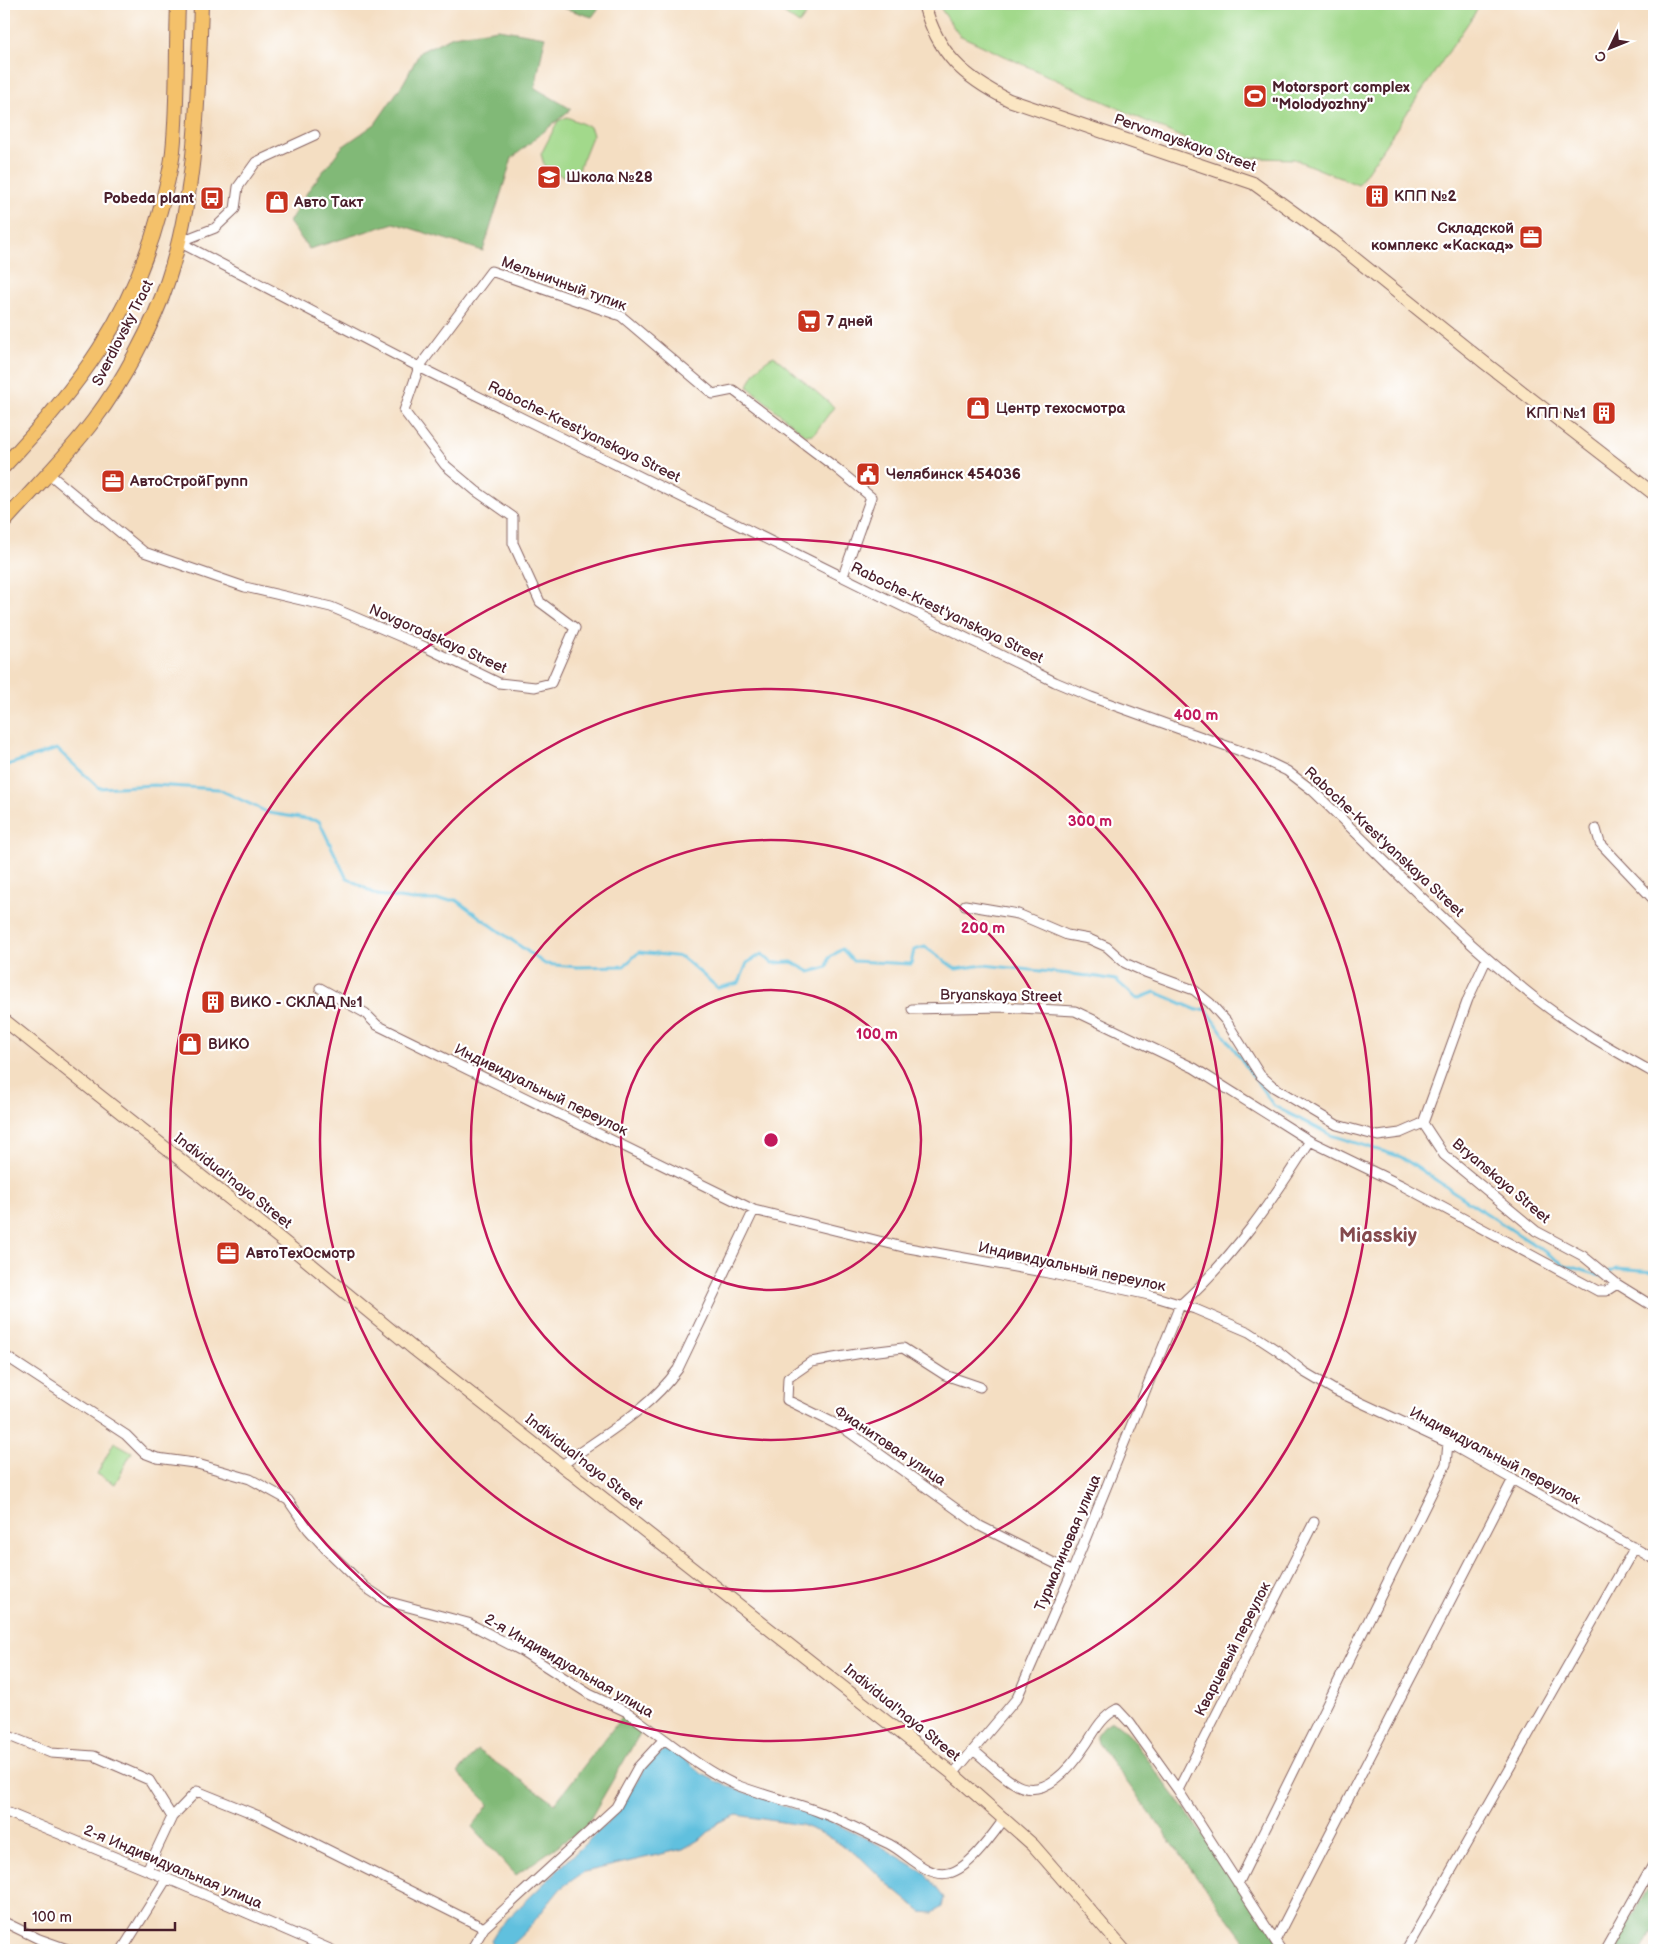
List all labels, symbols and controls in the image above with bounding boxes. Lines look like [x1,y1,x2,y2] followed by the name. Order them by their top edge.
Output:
[1586,22,1636,72] north arrow
[1591,47,1610,66] text: С
[1272,78,1410,114] place label: Motorsport complex "Molodyozhny"
[1242,83,1268,109] sports icon: Motorsport complex "Molodyozhny"
[1111,110,1259,176] street label: Pervomayskaya Street
[536,164,562,190] school or university icon: Школа №28
[566,168,653,187] place label: Школа №28
[1364,183,1390,209] building icon: КПП №2
[199,185,225,211] bus stop icon: Pobeda plant
[1394,187,1457,206] place label: КПП №2
[104,189,194,208] place label: Pobeda plant
[264,189,290,215] shop icon: Авто Такт
[293,193,364,212] place label: Авто Такт
[1371,219,1514,255] place label: Складской комплекс «Каскад»
[1518,224,1544,250] office icon: Складской комплекс «Каскад»
[499,252,629,316] street label: Мельничный тупик
[88,276,158,389] street label: Sverdlovsky Tract
[796,308,822,334] supermarket icon: 7 дней
[826,312,873,331] place label: 7 дней
[485,377,684,487] street label: Raboche-Krest'yanskaya Street
[965,395,991,421] shop icon: Центр техосмотра
[996,399,1126,418] place label: Центр техосмотра
[1591,400,1617,426] building icon: КПП №1
[1526,404,1586,423] place label: КПП №1
[855,461,881,487] public building icon: Челябинск 454036
[886,465,1021,484] place label: Челябинск 454036
[100,468,126,494] office icon: АвтоСтройГрупп
[129,472,248,491] place label: АвтоСтройГрупп
[848,558,1047,668] street label: Raboche-Krest'yanskaya Street
[366,600,510,678] street label: Novgorodskaya Street
[1174,706,1218,725] text: 400 m
[1300,763,1468,922] street label: Raboche-Krest'yanskaya Street
[1068,812,1112,831] text: 300 m
[961,919,1005,938] text: 200 m
[940,985,1063,1007] street label: Bryanskaya Street
[200,989,226,1015] building icon: ВИКО - СКЛАД №1
[230,993,363,1012] place label: ВИКО - СКЛАД №1
[856,1025,898,1044] text: 100 m
[177,1031,203,1057] shop icon: ВИКО
[208,1035,249,1054] place label: ВИКО
[451,1040,631,1140] street label: Индивидуальный переулок
[170,1129,296,1233] street label: Individual'naya Street
[762,1131,780,1149] centre of rings
[1448,1134,1554,1228] street label: Bryanskaya Street
[1339,1224,1418,1248] district label: Miasskiy
[977,1238,1167,1296] street label: Индивидуальный переулок
[215,1240,241,1266] office icon: АвтоТехОсмотр
[245,1244,355,1263] place label: АвтоТехОсмотр
[830,1402,950,1491] street label: Фианитовая улица
[1406,1403,1584,1509] street label: Индивидуальный переулок
[521,1410,647,1514] street label: Individual'naya Street
[1031,1472,1105,1614] street label: Турмалиновая улица
[1191,1579,1275,1719] street label: Кварцевый переулок
[481,1610,657,1722] street label: 2-я Индивидуальная улица
[840,1660,964,1766] street label: Individual'naya Street
[81,1821,265,1913] street label: 2-я Индивидуальная улица
[25,1899,175,1931] scale bar
[32,1908,72,1927] text: 100 m

